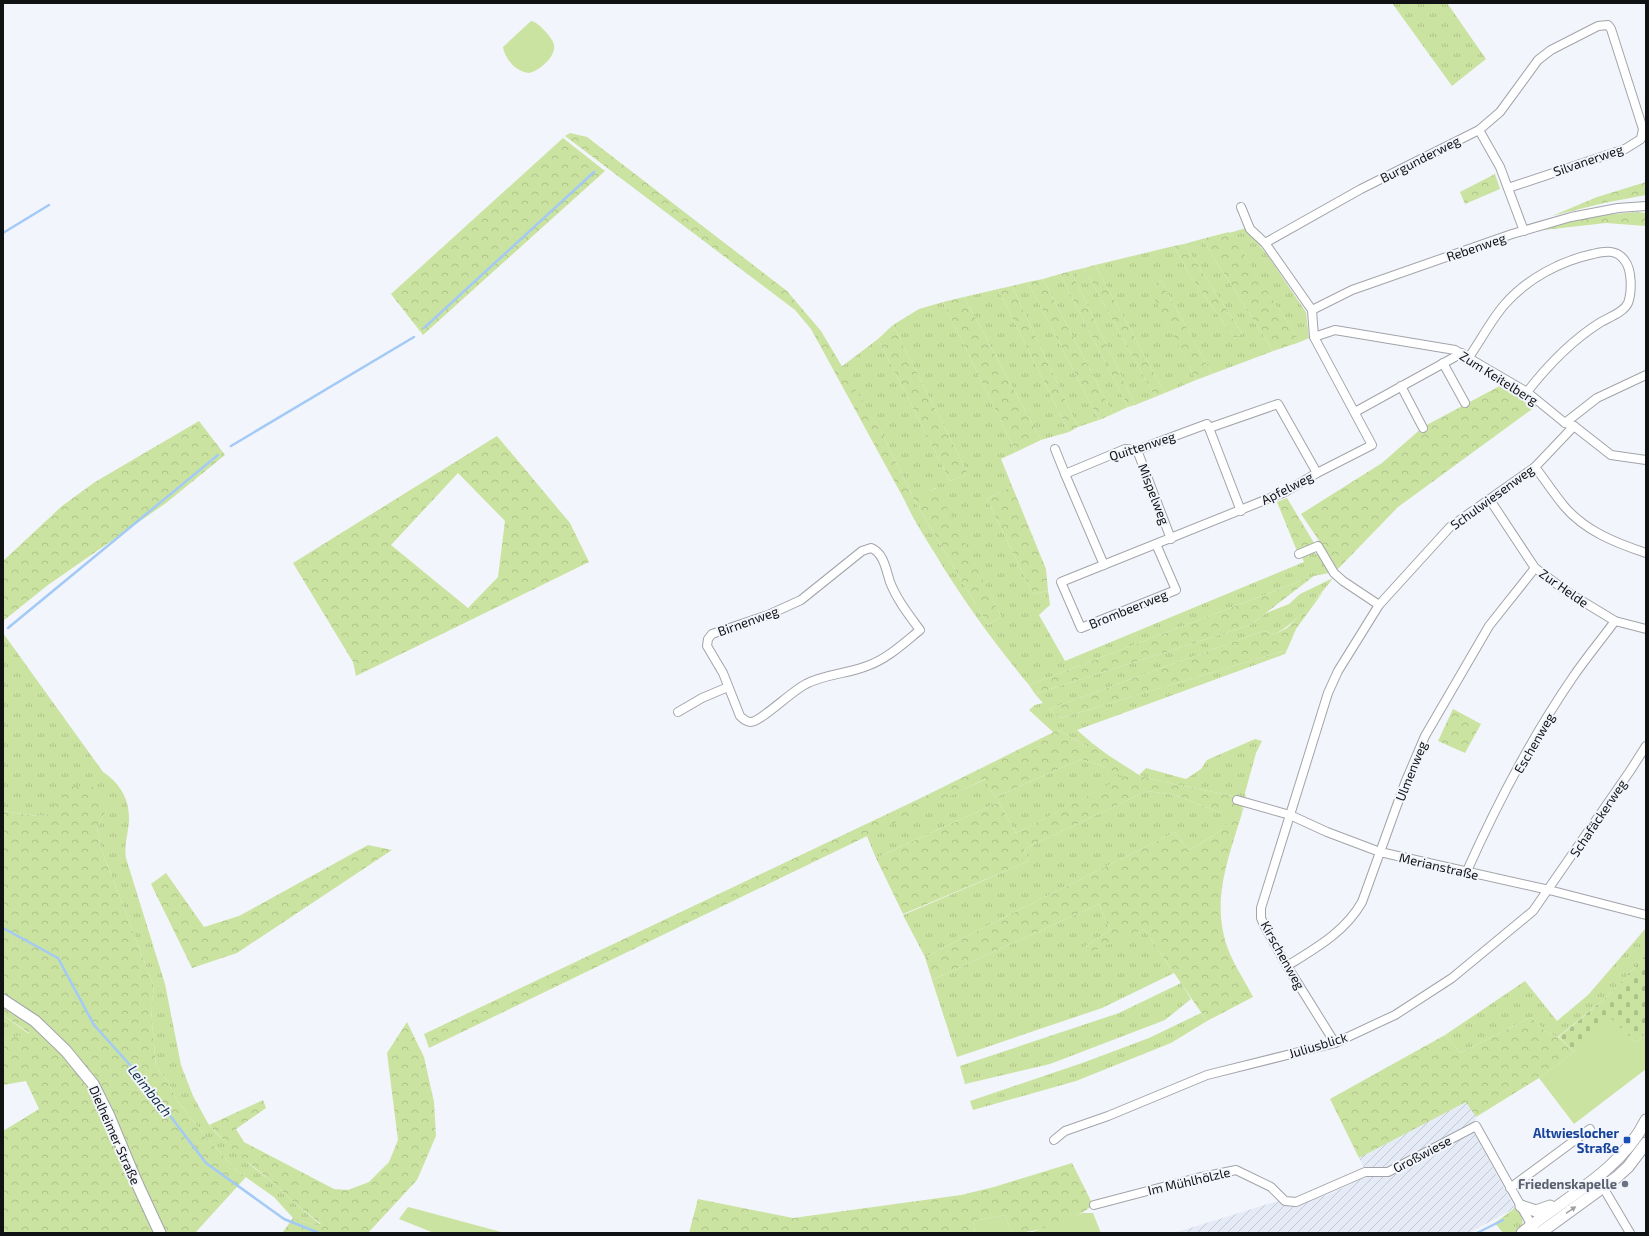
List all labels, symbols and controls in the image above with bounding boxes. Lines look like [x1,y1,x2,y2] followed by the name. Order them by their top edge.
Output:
[1377,132,1463,186] street label: Burgunderweg
[1551,141,1625,179] street label: Silvanerweg
[1444,229,1508,265] street label: Rebenweg
[1457,348,1541,408] street label: Zum Keitelberg
[1107,428,1177,464] street label: Quittenweg
[1135,461,1173,527] street label: Mispelweg
[1447,461,1537,533] street label: Schulwiesenweg
[1258,468,1316,508] street label: Apfelweg
[1536,565,1592,611] street label: Zur Helde
[1086,586,1170,632] street label: Brombeerweg
[715,603,781,639] street label: Birnenweg
[1510,710,1558,776] street label: Eschenweg
[1392,739,1430,803] street label: Ulmenweg
[1566,776,1630,860] street label: Schafäckerweg
[1398,849,1480,883] street label: Merianstraße
[1258,918,1308,992] street label: Kirschenweg
[1287,1028,1350,1061] street label: Juliusblick
[125,1061,176,1120] water label: Leimbach
[86,1083,144,1187] street label: Dielheimer Straße
[1533,1125,1619,1156] place label: Altwieslocher Straße
[1390,1132,1454,1176] street label: Großwiese
[1622,1135,1632,1145] marker: Altwieslocher Straße
[1146,1164,1232,1198] street label: Im Mühlhölzle
[1518,1176,1617,1192] place label: Friedenskapelle
[1620,1179,1630,1189] marker: Friedenskapelle
[1566,1206,1576,1214] one-way arrow

